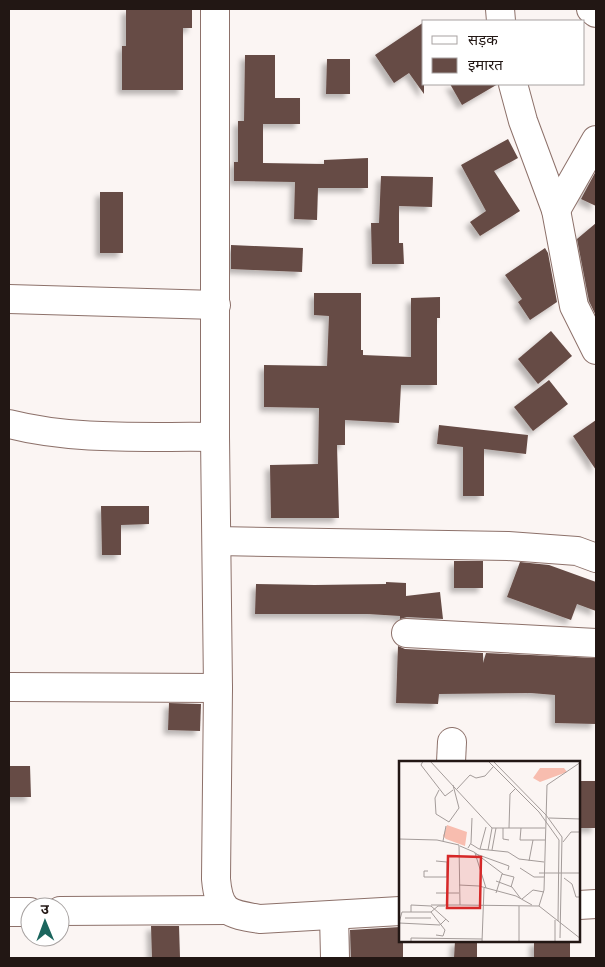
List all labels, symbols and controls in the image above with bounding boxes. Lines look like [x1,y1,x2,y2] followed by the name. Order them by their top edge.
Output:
[422,20,585,85] legend
[468,29,498,52] text: सड़क
[468,54,503,77] text: इमारत
[399,761,580,942] inset map
[20,897,70,947] north arrow
[40,899,50,920] text: उ

